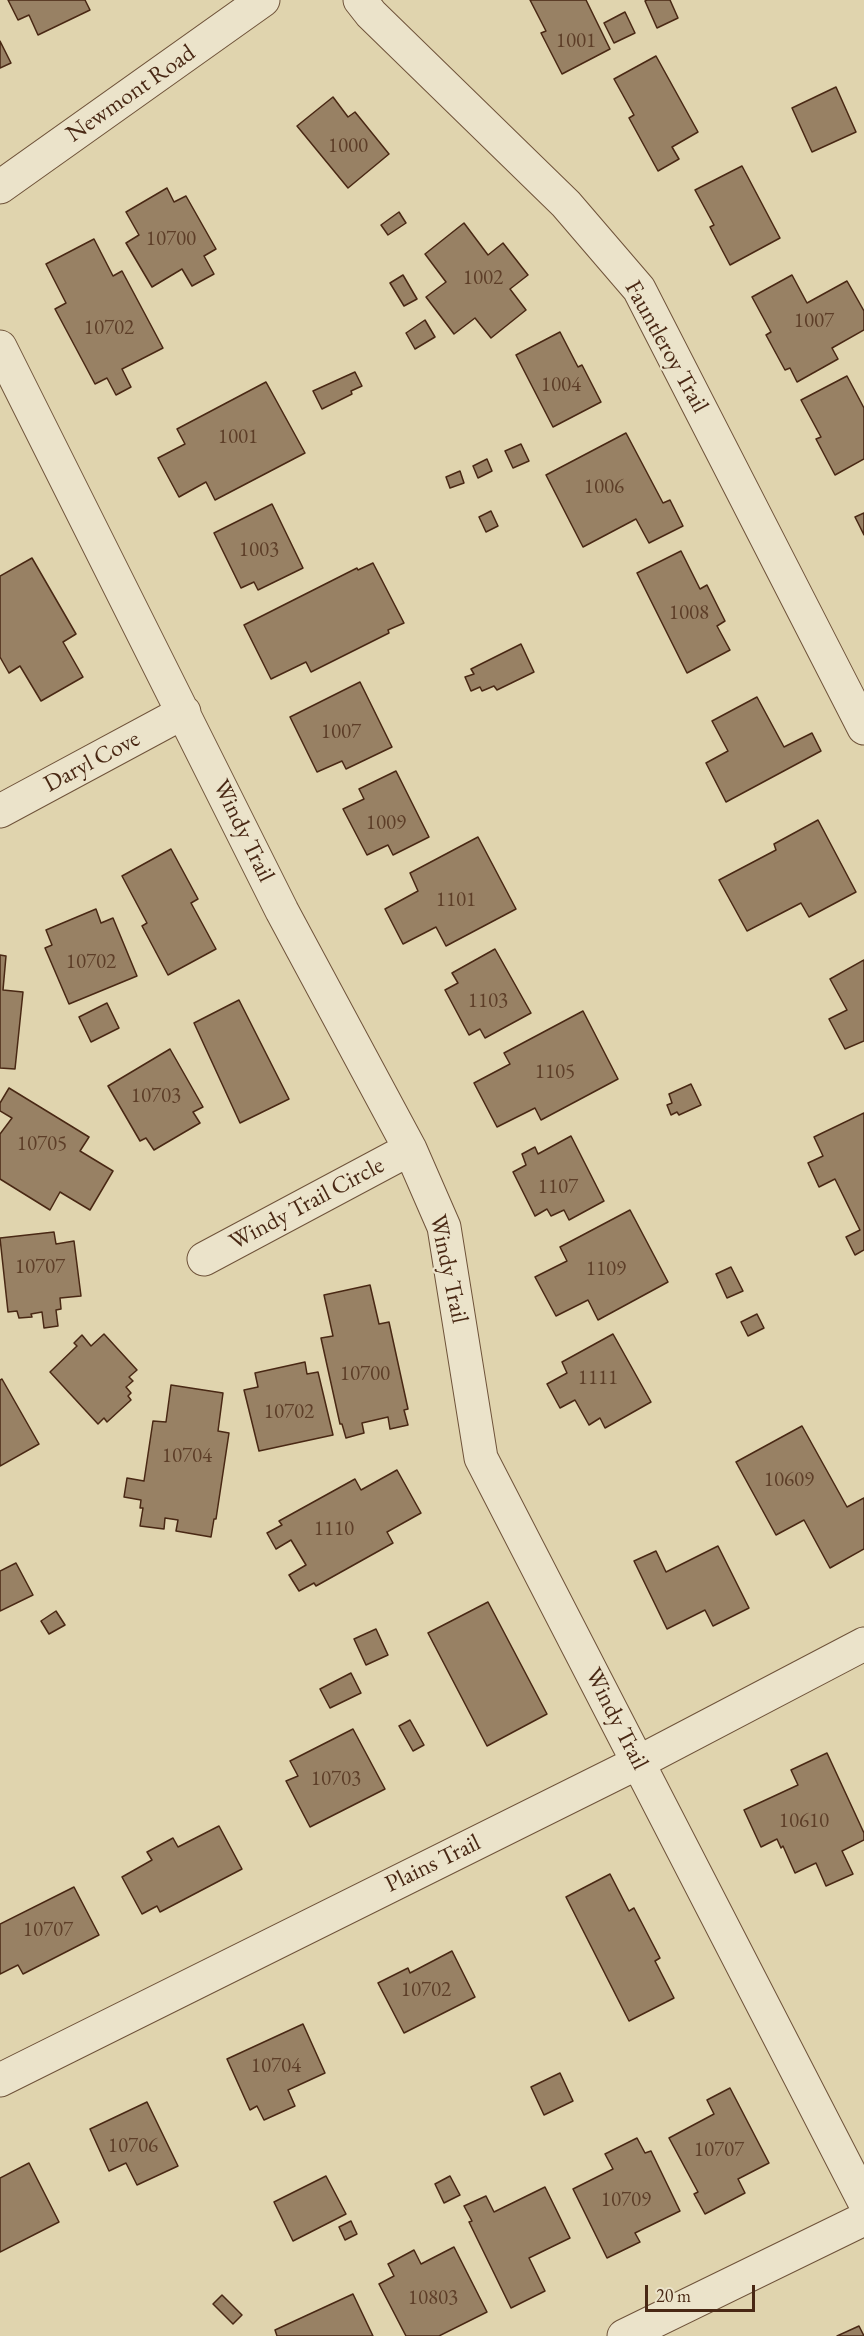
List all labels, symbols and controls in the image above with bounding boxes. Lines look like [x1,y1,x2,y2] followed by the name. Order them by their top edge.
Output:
[556,28,596,54] house number: 1001
[61,39,201,149] street label: Newmont Road
[328,133,368,159] house number: 1000
[146,226,196,252] house number: 10700
[463,265,503,291] house number: 1002
[618,276,714,418] street label: Fauntleroy Trail
[794,308,834,334] house number: 1007
[84,315,134,341] house number: 10702
[541,372,581,398] house number: 1004
[218,424,258,450] house number: 1001
[584,474,624,500] house number: 1006
[239,537,279,563] house number: 1003
[669,600,709,626] house number: 1008
[321,719,361,745] house number: 1007
[39,725,145,799] street label: Daryl Cove
[206,775,280,887] street label: Windy Trail
[366,810,406,836] house number: 1009
[436,887,476,913] house number: 1101
[66,949,116,975] house number: 10702
[468,988,508,1014] house number: 1103
[535,1059,575,1085] house number: 1105
[131,1083,181,1109] house number: 10703
[17,1131,67,1157] house number: 10705
[225,1151,389,1257] street label: Windy Trail Circle
[538,1174,578,1200] house number: 1107
[422,1212,474,1326] street label: Windy Trail
[15,1254,65,1280] house number: 10707
[586,1256,626,1282] house number: 1109
[340,1361,390,1387] house number: 10700
[578,1365,618,1391] house number: 1111
[264,1399,314,1425] house number: 10702
[162,1443,212,1469] house number: 10704
[764,1467,814,1493] house number: 10609
[314,1516,354,1542] house number: 1110
[578,1663,654,1775] street label: Windy Trail
[311,1766,361,1792] house number: 10703
[779,1808,829,1834] house number: 10610
[381,1829,485,1899] street label: Plains Trail
[23,1917,73,1943] house number: 10707
[401,1977,451,2003] house number: 10702
[251,2053,301,2079] house number: 10704
[108,2133,158,2159] house number: 10706
[694,2137,744,2163] house number: 10707
[601,2187,651,2213] house number: 10709
[648,2273,758,2311] scale bar
[656,2284,691,2307] text: 20 m
[408,2285,458,2311] house number: 10803

